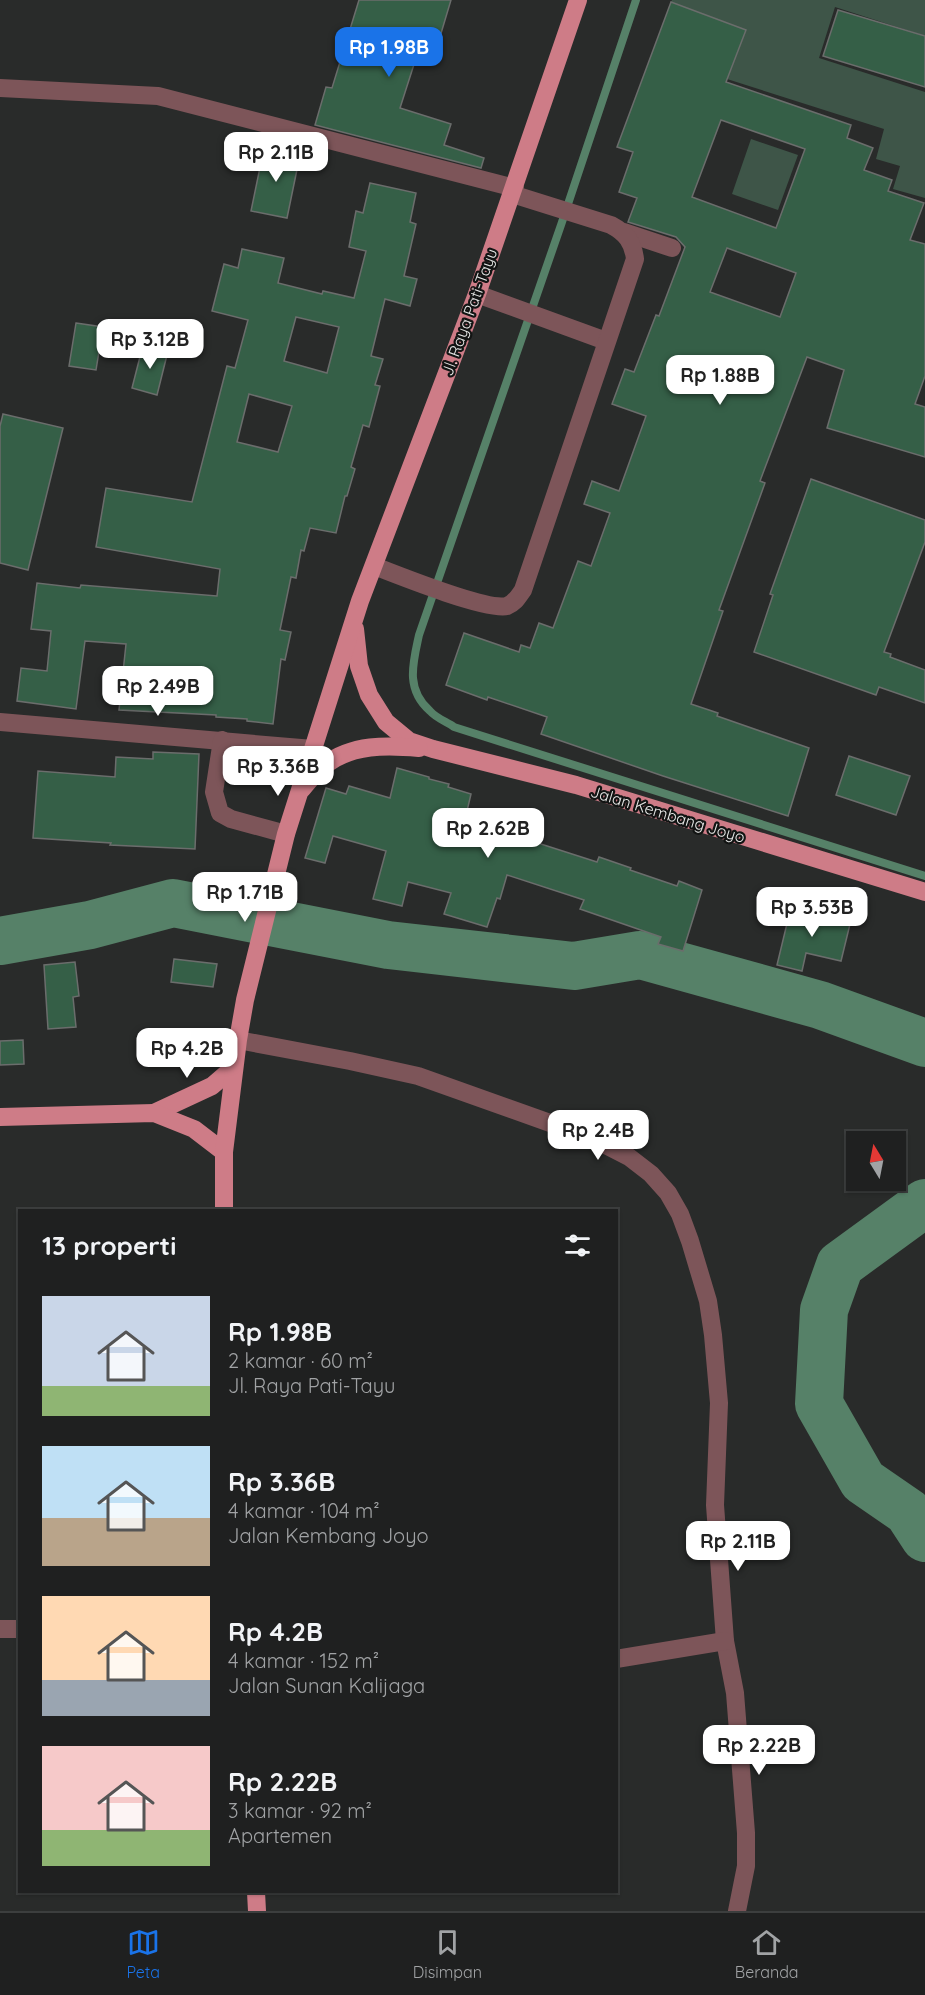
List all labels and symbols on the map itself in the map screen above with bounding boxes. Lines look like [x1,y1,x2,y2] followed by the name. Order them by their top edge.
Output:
[327,27,451,78] pin: Rp 1.98B
[214,132,338,183] pin: Rp 2.11B
[437,246,501,378] street label: Jl. Raya Pati-Tayu
[88,319,212,370] pin: Rp 3.12B
[658,355,782,406] pin: Rp 1.88B
[96,666,220,717] pin: Rp 2.49B
[216,746,340,797] pin: Rp 3.36B
[588,781,748,847] street label: Jalan Kembang Joyo
[426,808,550,859] pin: Rp 2.62B
[183,872,307,923] pin: Rp 1.71B
[750,887,874,938] pin: Rp 3.53B
[132,1028,242,1079] pin: Rp 4.2B
[543,1110,653,1161] pin: Rp 2.4B
[846,1131,906,1191] north arrow
[676,1521,800,1572] pin: Rp 2.11B
[697,1725,821,1776] pin: Rp 2.22B

